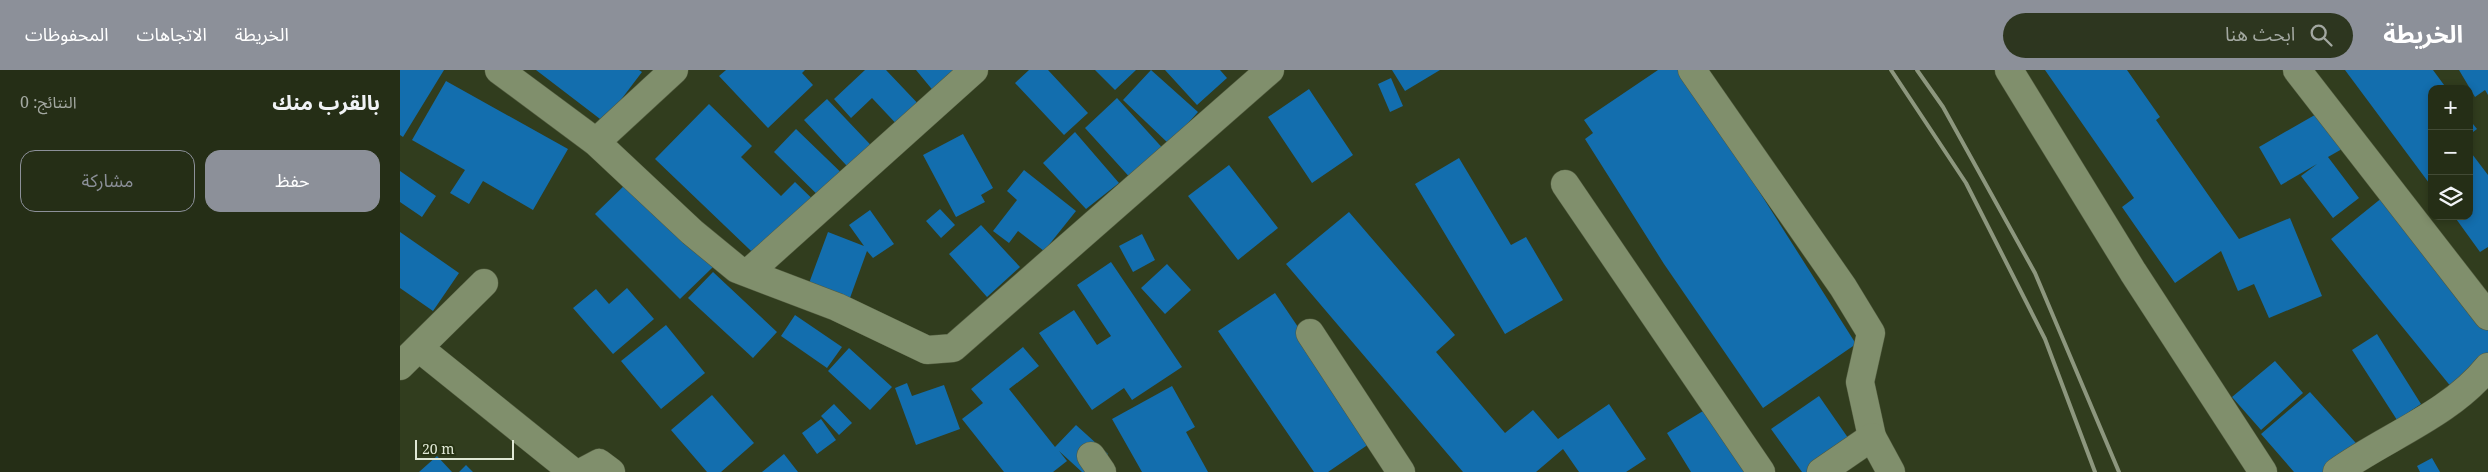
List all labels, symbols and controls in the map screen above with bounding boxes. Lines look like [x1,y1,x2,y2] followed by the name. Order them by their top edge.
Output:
[2003,13,2353,58] search box
[2383,17,2463,50] text: الخريطة
[2225,21,2295,47] text: ابحث هنا
[2307,21,2335,49] icon: search
[25,22,109,46] text: المحفوظات
[137,22,207,46] text: الاتجاهات
[235,22,289,46] text: الخريطة
[2428,85,2473,220] map controls
[2428,85,2473,130] button: +
[272,88,380,116] text: بالقرب منك
[20,91,76,113] text: النتائج: 0
[2428,130,2473,175] button: −
[20,150,195,212] button: مشاركة
[205,150,380,212] button: حفظ
[2428,175,2473,220] button: layers
[415,437,514,460] scale bar
[422,439,455,458] text: 20 m

